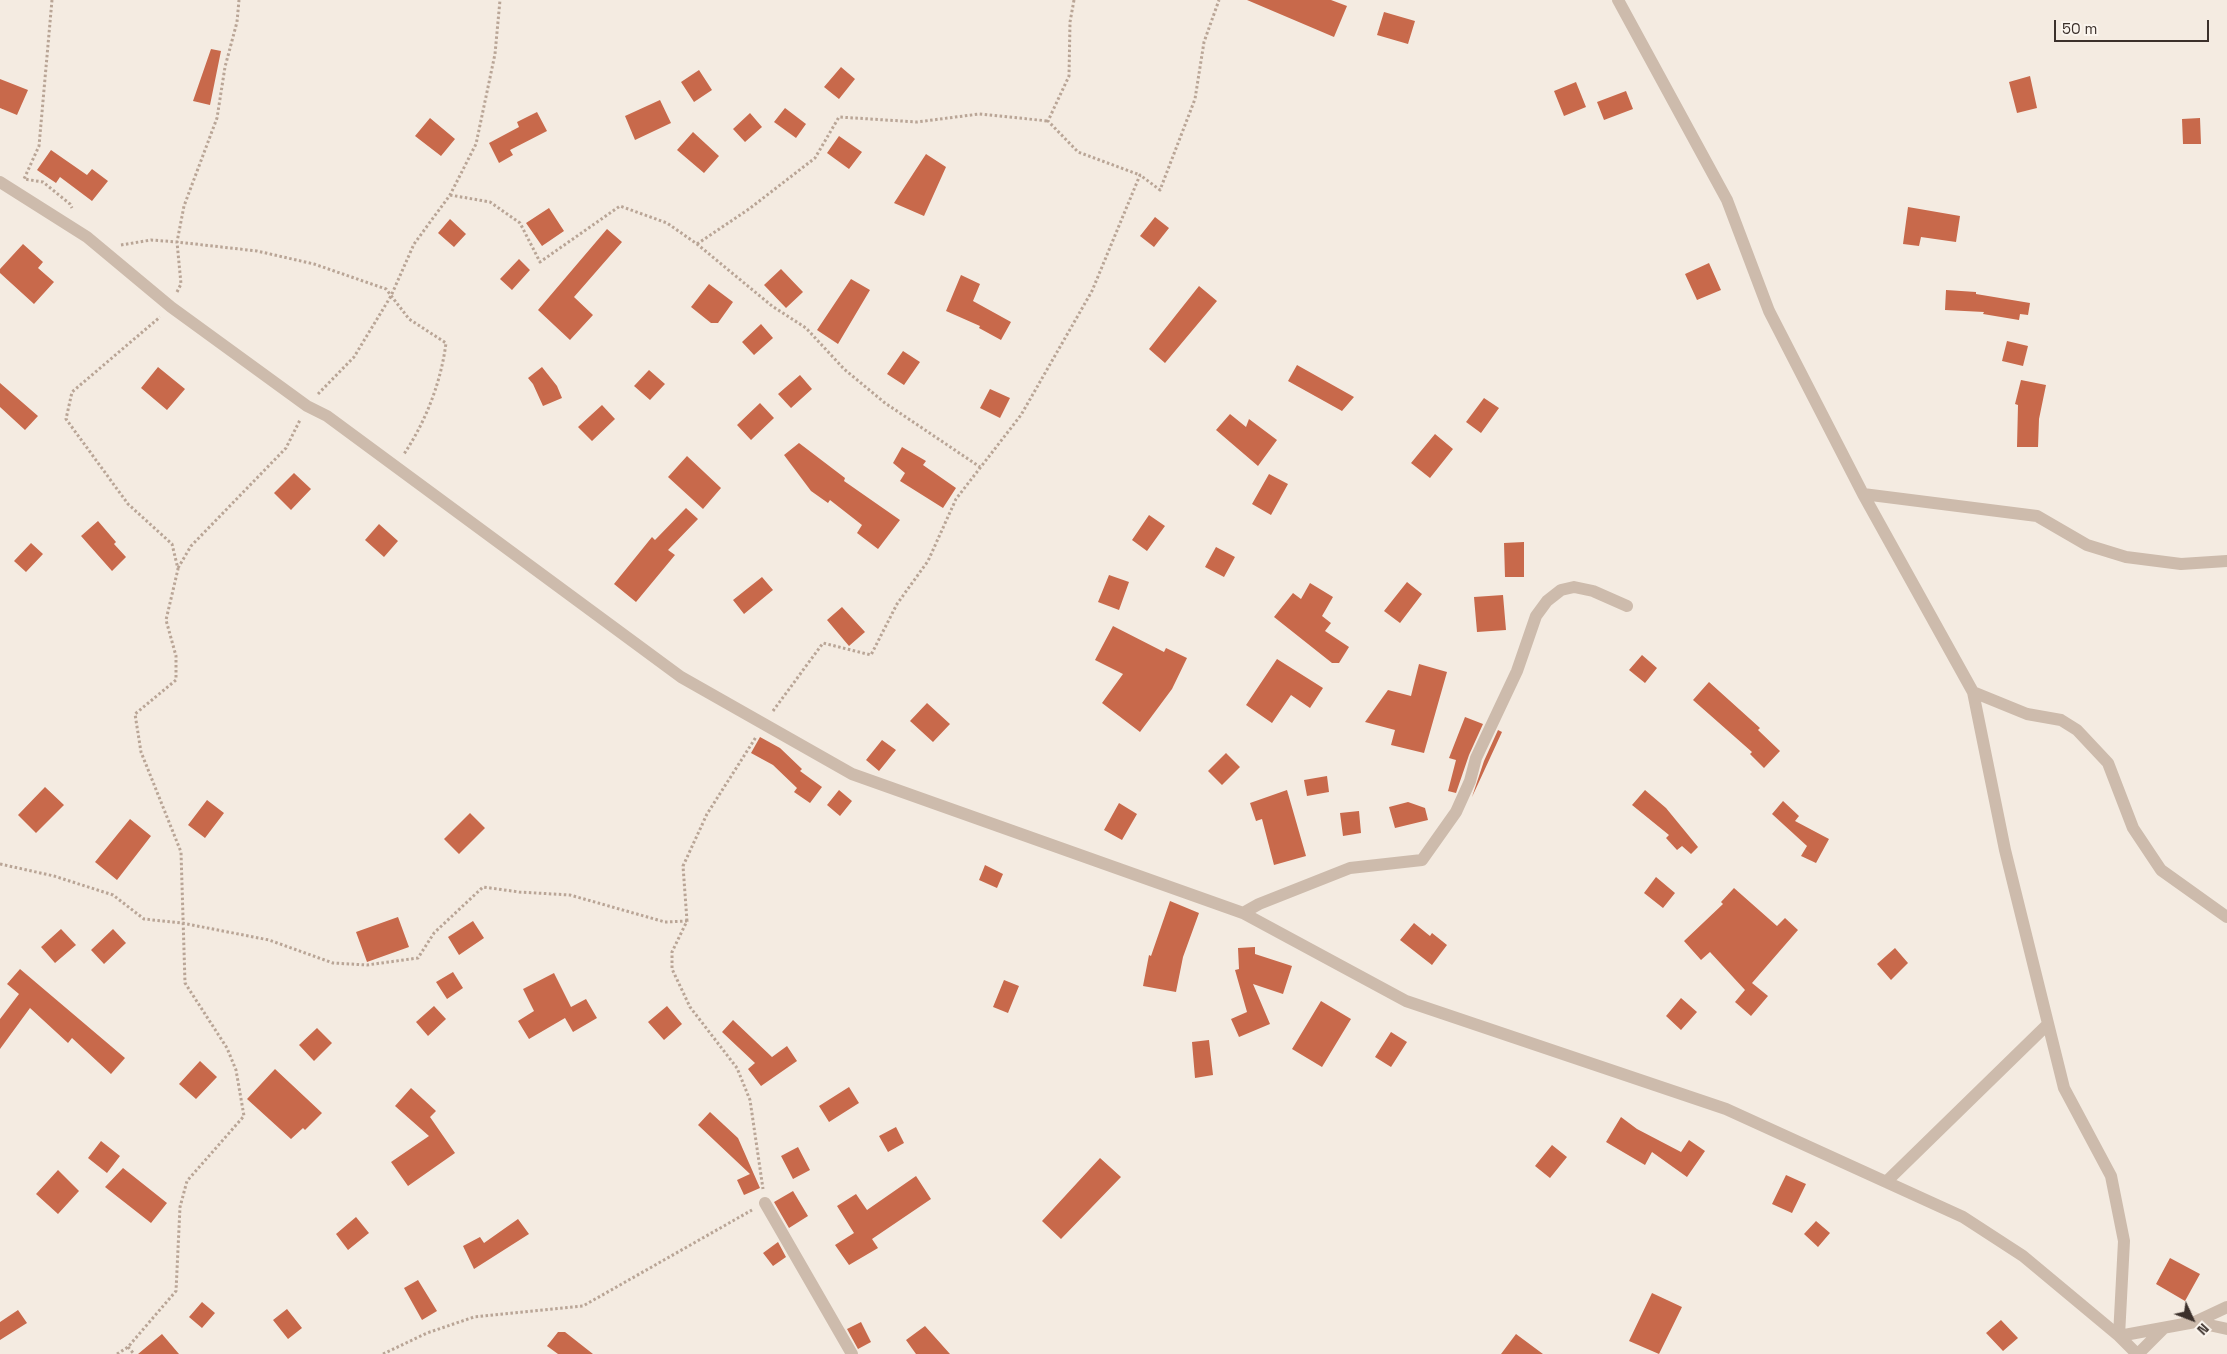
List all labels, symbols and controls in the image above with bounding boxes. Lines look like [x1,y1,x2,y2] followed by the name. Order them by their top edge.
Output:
[2057,10,2212,42] scale bar
[2062,19,2097,38] text: 50 m
[2167,1294,2217,1344] north arrow
[2193,1320,2213,1339] text: N

